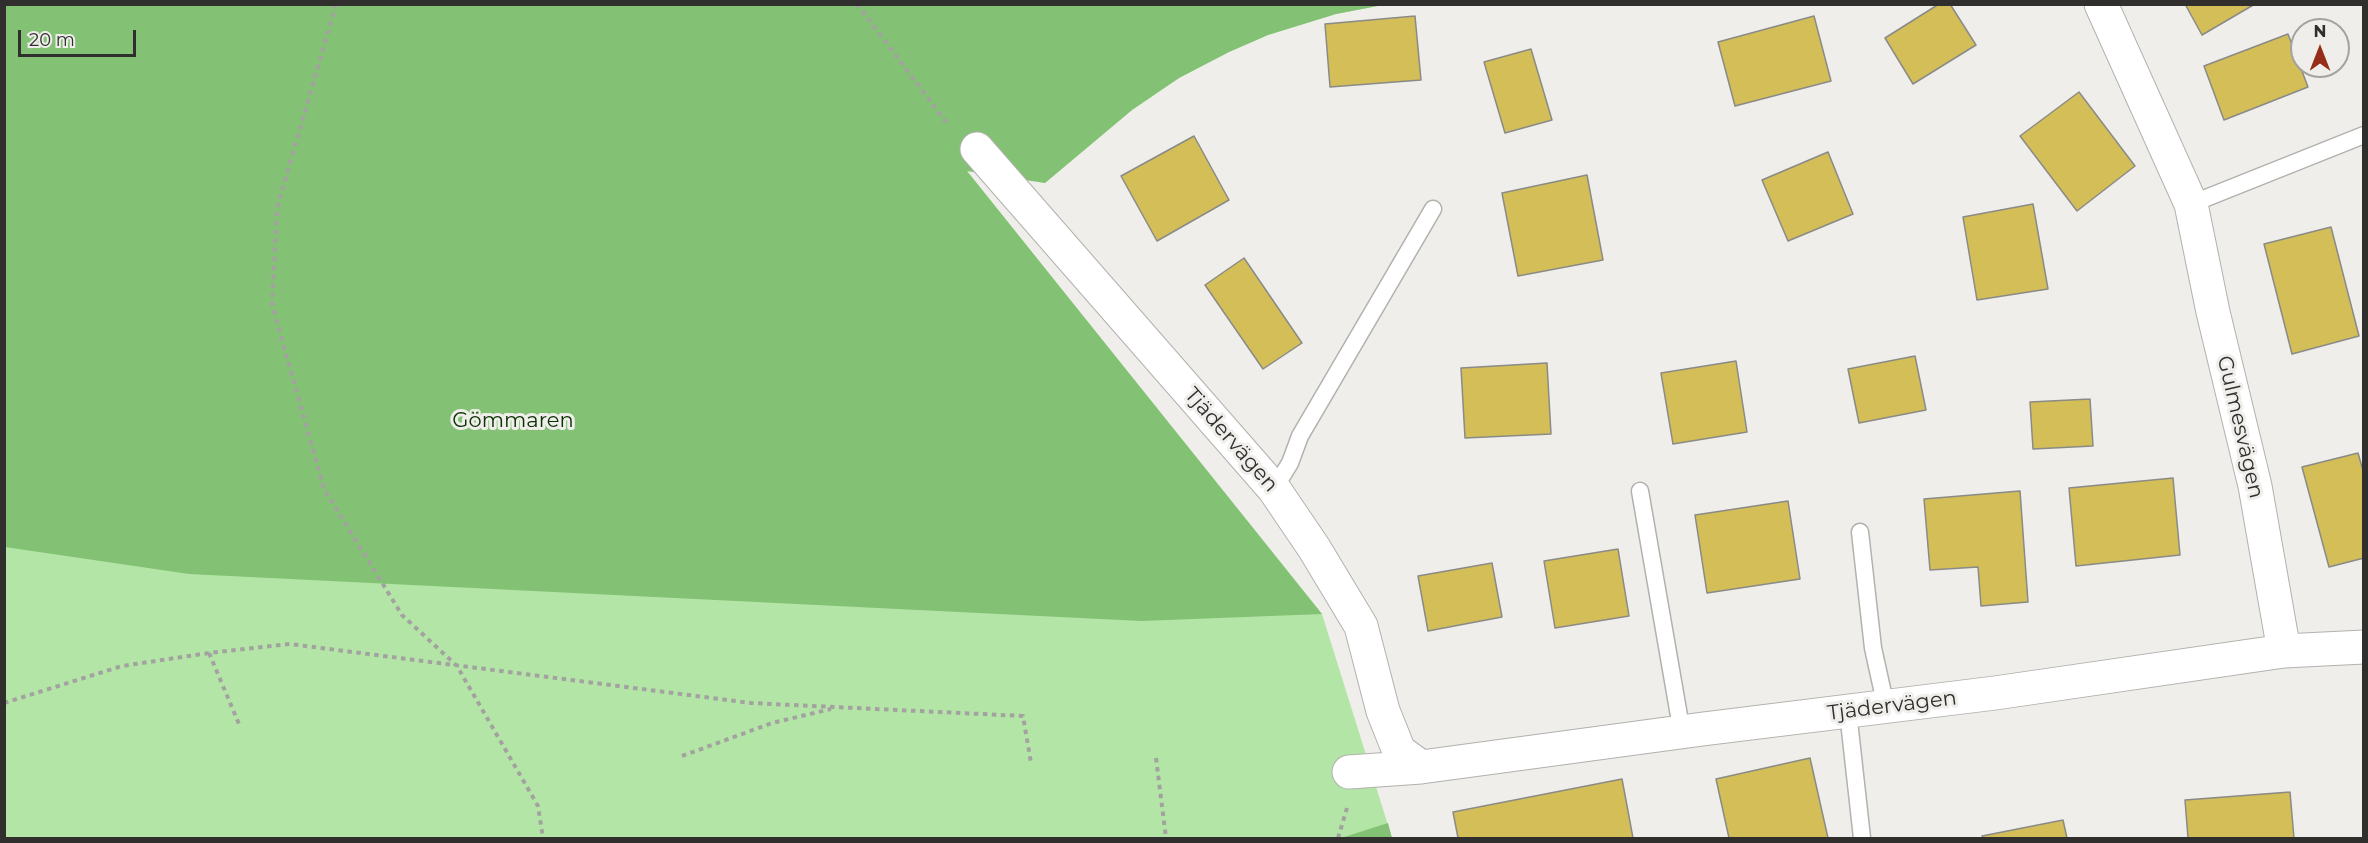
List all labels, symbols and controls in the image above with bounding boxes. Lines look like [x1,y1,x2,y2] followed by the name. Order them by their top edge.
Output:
[21,18,140,56] scale bar
[2290,18,2350,78] north arrow
[2314,22,2326,41] text: N
[29,29,75,51] text: 20 m
[2211,353,2269,501] street label: Gulmesvägen
[1179,383,1283,497] street label: Tjädervägen
[452,408,574,434] park label: Gömmaren
[1826,686,1958,726] street label: Tjädervägen

